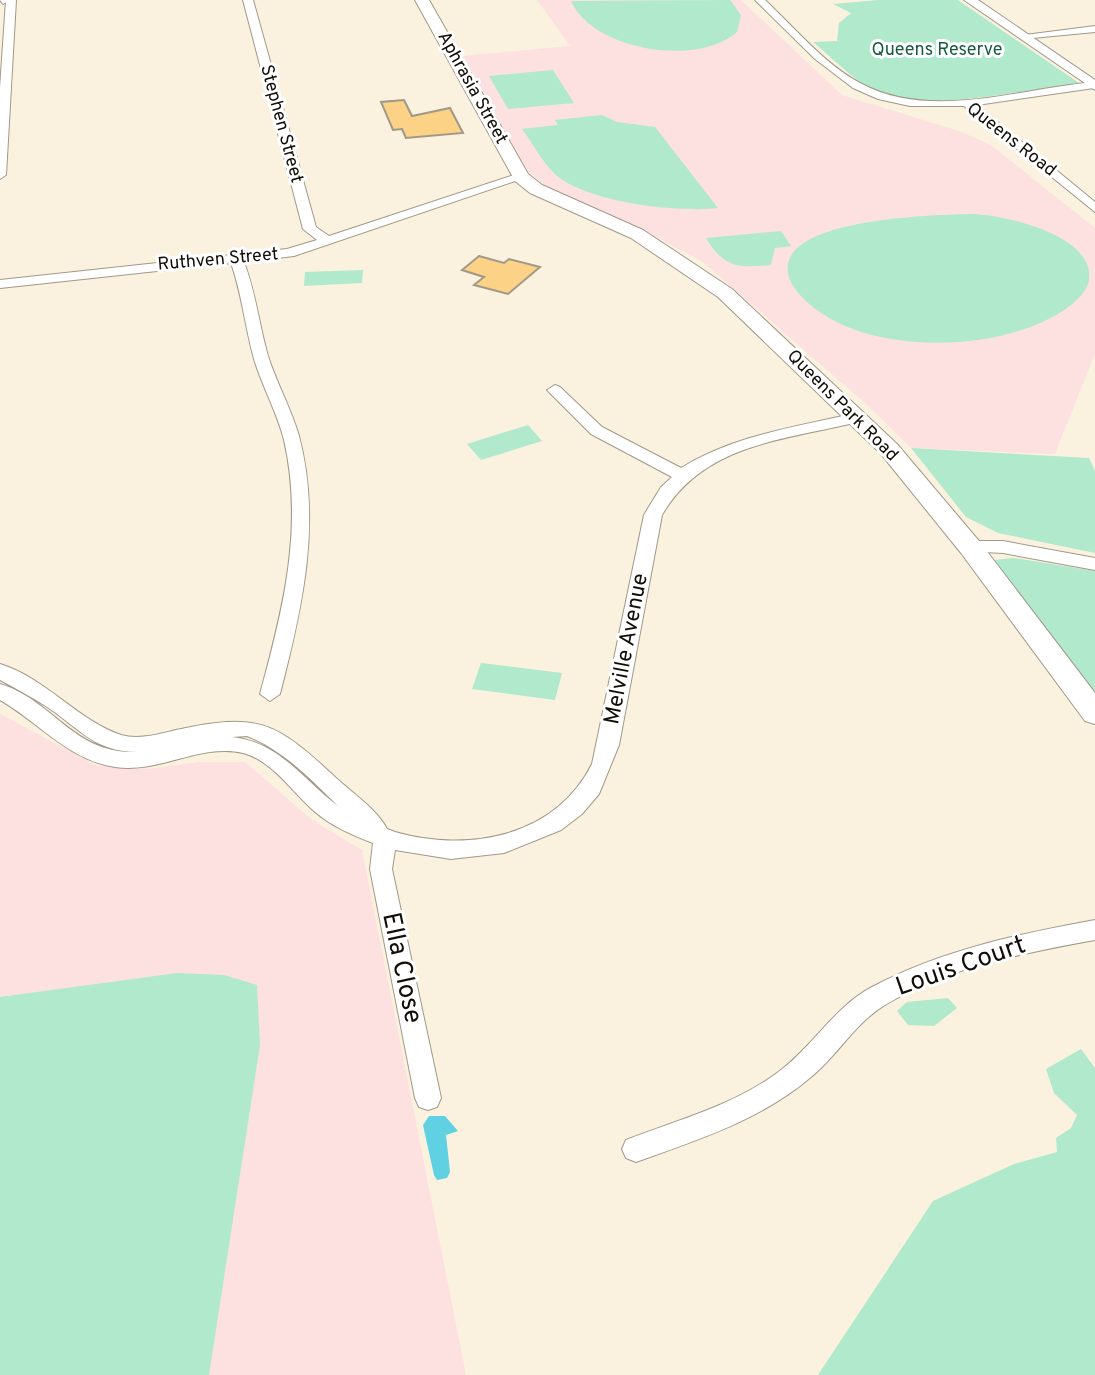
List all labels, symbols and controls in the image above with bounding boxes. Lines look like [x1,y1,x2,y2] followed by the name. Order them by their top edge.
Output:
[432,28,512,148] street label: Aphrasia Street
[872,39,1003,62] park label: Queens Reserve
[254,62,308,186] street label: Stephen Street
[962,98,1060,182] street label: Queens Road
[157,243,279,277] street label: Ruthven Street
[781,345,903,467] street label: Queens Park Road
[599,571,655,727] street label: Melville Avenue
[373,909,429,1027] street label: Ella Close
[892,929,1030,1005] street label: Louis Court

